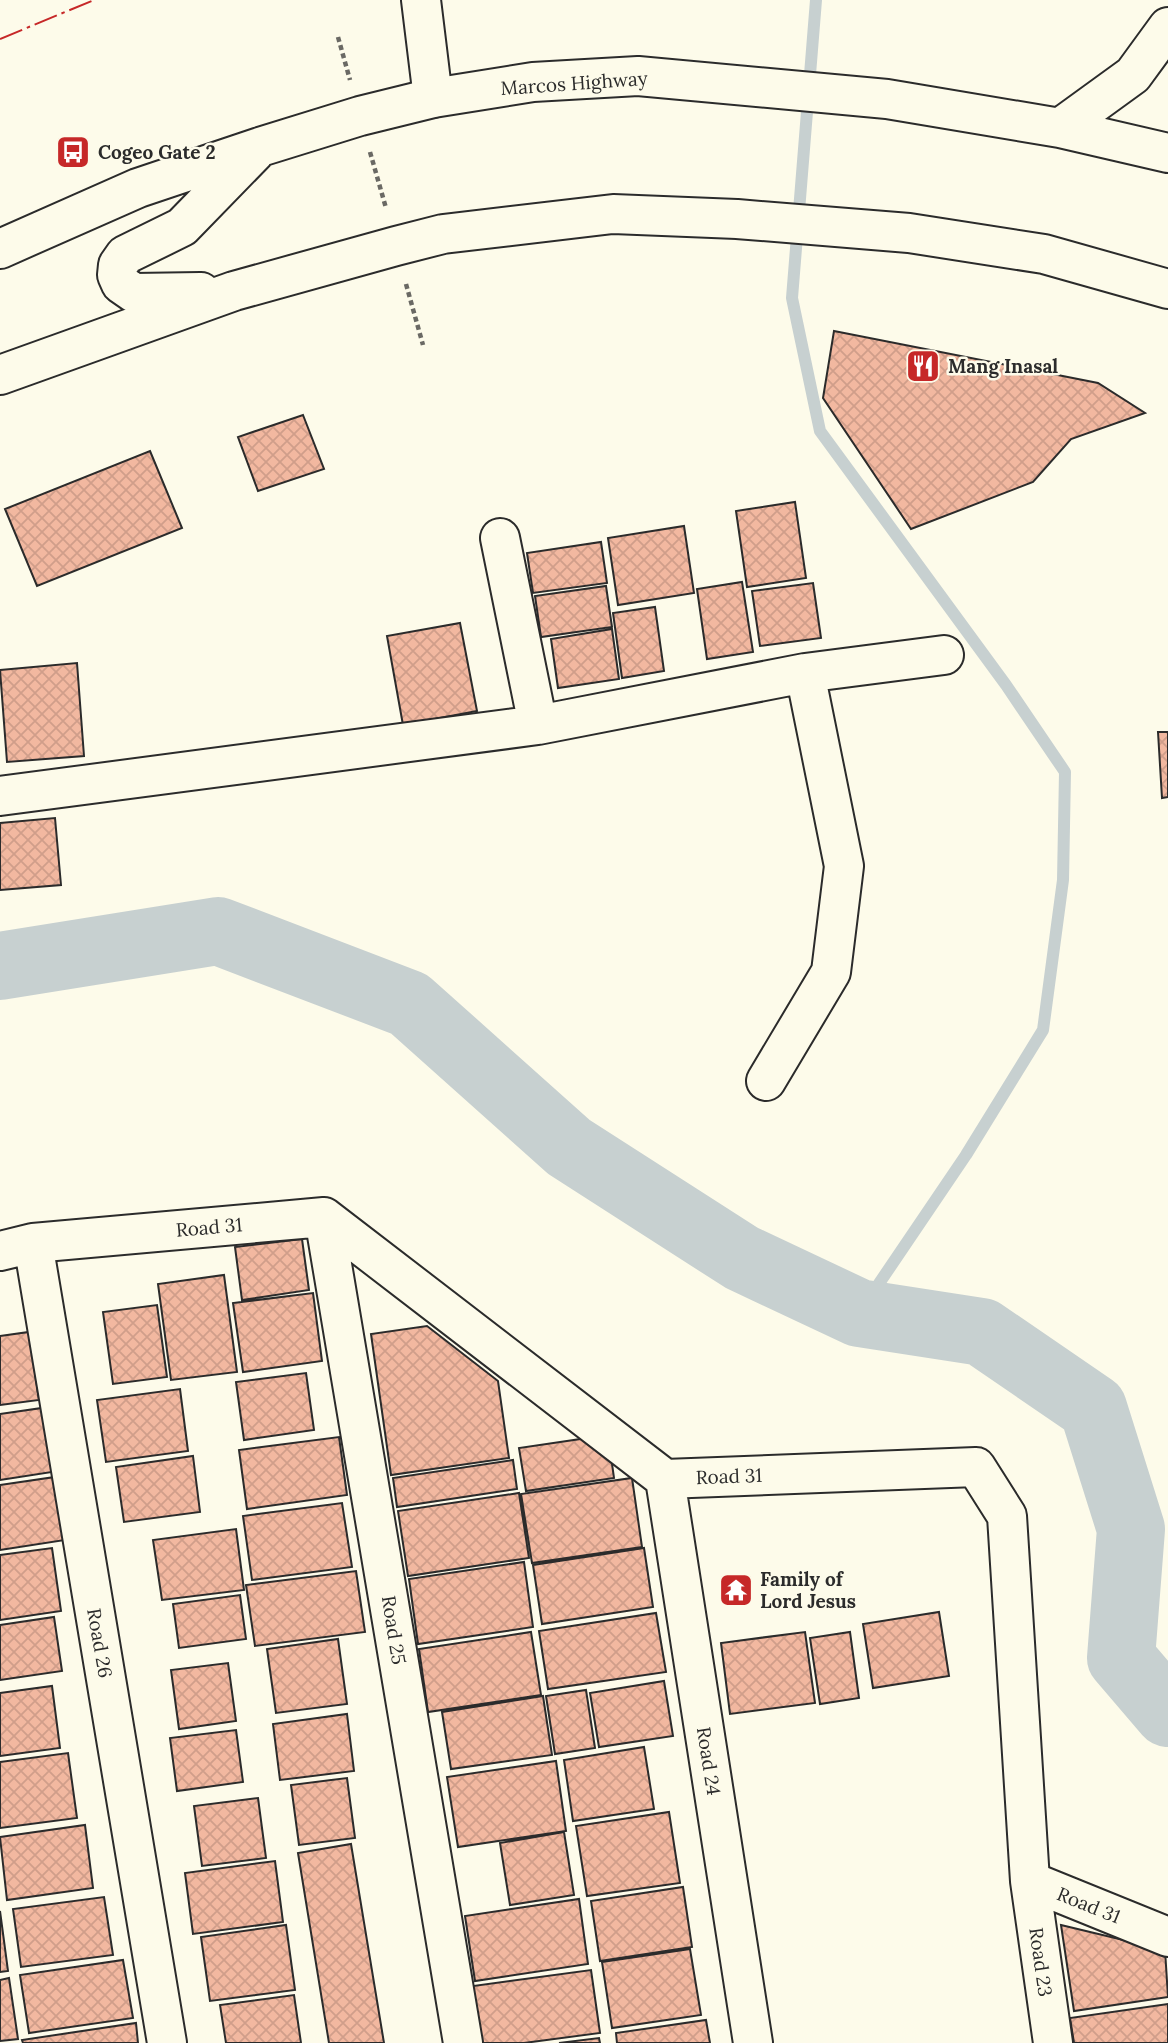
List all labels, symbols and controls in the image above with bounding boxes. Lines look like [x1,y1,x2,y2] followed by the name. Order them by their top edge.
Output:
[500,66,648,100] street label: Marcos Highway
[54,133,92,171] bus stop icon: Cogeo Gate 2
[98,140,216,164] place label: Cogeo Gate 2
[904,347,942,385] restaurant icon: Mang Inasal
[948,354,1058,378] place label: Mang Inasal
[175,1212,243,1242] street label: Road 31
[695,1463,763,1489] street label: Road 31
[760,1567,856,1613] place label: Family of Lord Jesus
[717,1571,755,1609] temple icon: Family of Lord Jesus
[377,1594,411,1666] street label: Road 25
[82,1606,118,1680] street label: Road 26
[692,1725,726,1797] street label: Road 24
[1054,1881,1124,1929] street label: Road 31
[1024,1926,1058,1998] street label: Road 23

